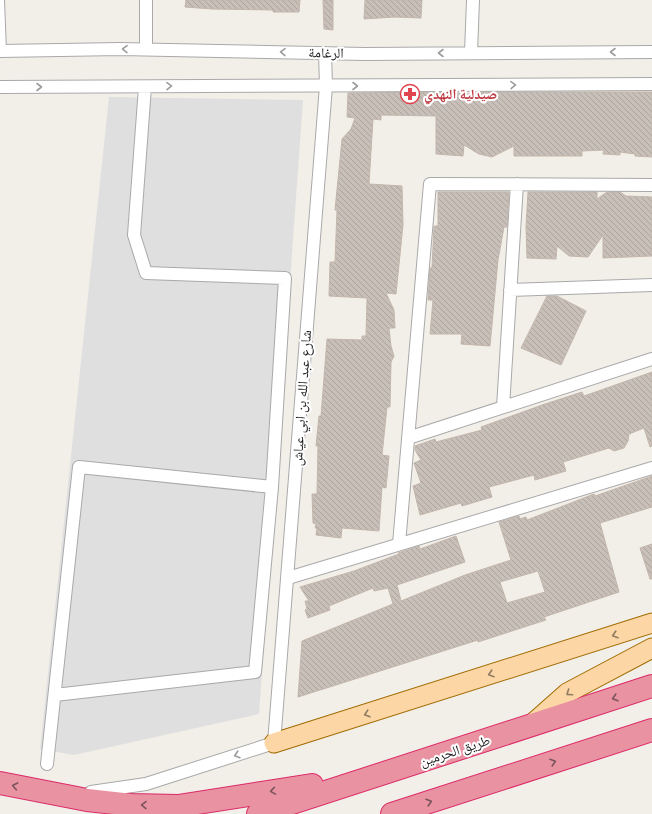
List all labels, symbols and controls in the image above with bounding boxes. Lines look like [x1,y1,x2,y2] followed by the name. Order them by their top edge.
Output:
[308,44,344,62] street label: الرغامة
[122,45,128,53] one-way arrow
[280,48,286,56] one-way arrow
[610,48,616,56] one-way arrow
[438,49,444,57] one-way arrow
[510,81,516,89] one-way arrow
[166,82,172,90] one-way arrow
[352,82,358,90] one-way arrow
[36,83,42,91] one-way arrow
[399,83,421,105] pharmacy icon: صيدلية النهدي
[424,86,497,105] place label: صيدلية النهدي
[289,329,318,467] street label: شارع عبد الله بن ابي عياش
[611,630,618,639] one-way arrow
[488,669,495,678] one-way arrow
[566,688,573,695] one-way arrow
[612,694,619,702] one-way arrow
[364,709,371,718] one-way arrow
[418,732,493,771] street label: طريق الحرمين
[234,750,241,759] one-way arrow
[549,758,556,767] one-way arrow
[12,782,19,790] one-way arrow
[270,787,276,795] one-way arrow
[425,798,432,807] one-way arrow
[141,801,147,810] one-way arrow

